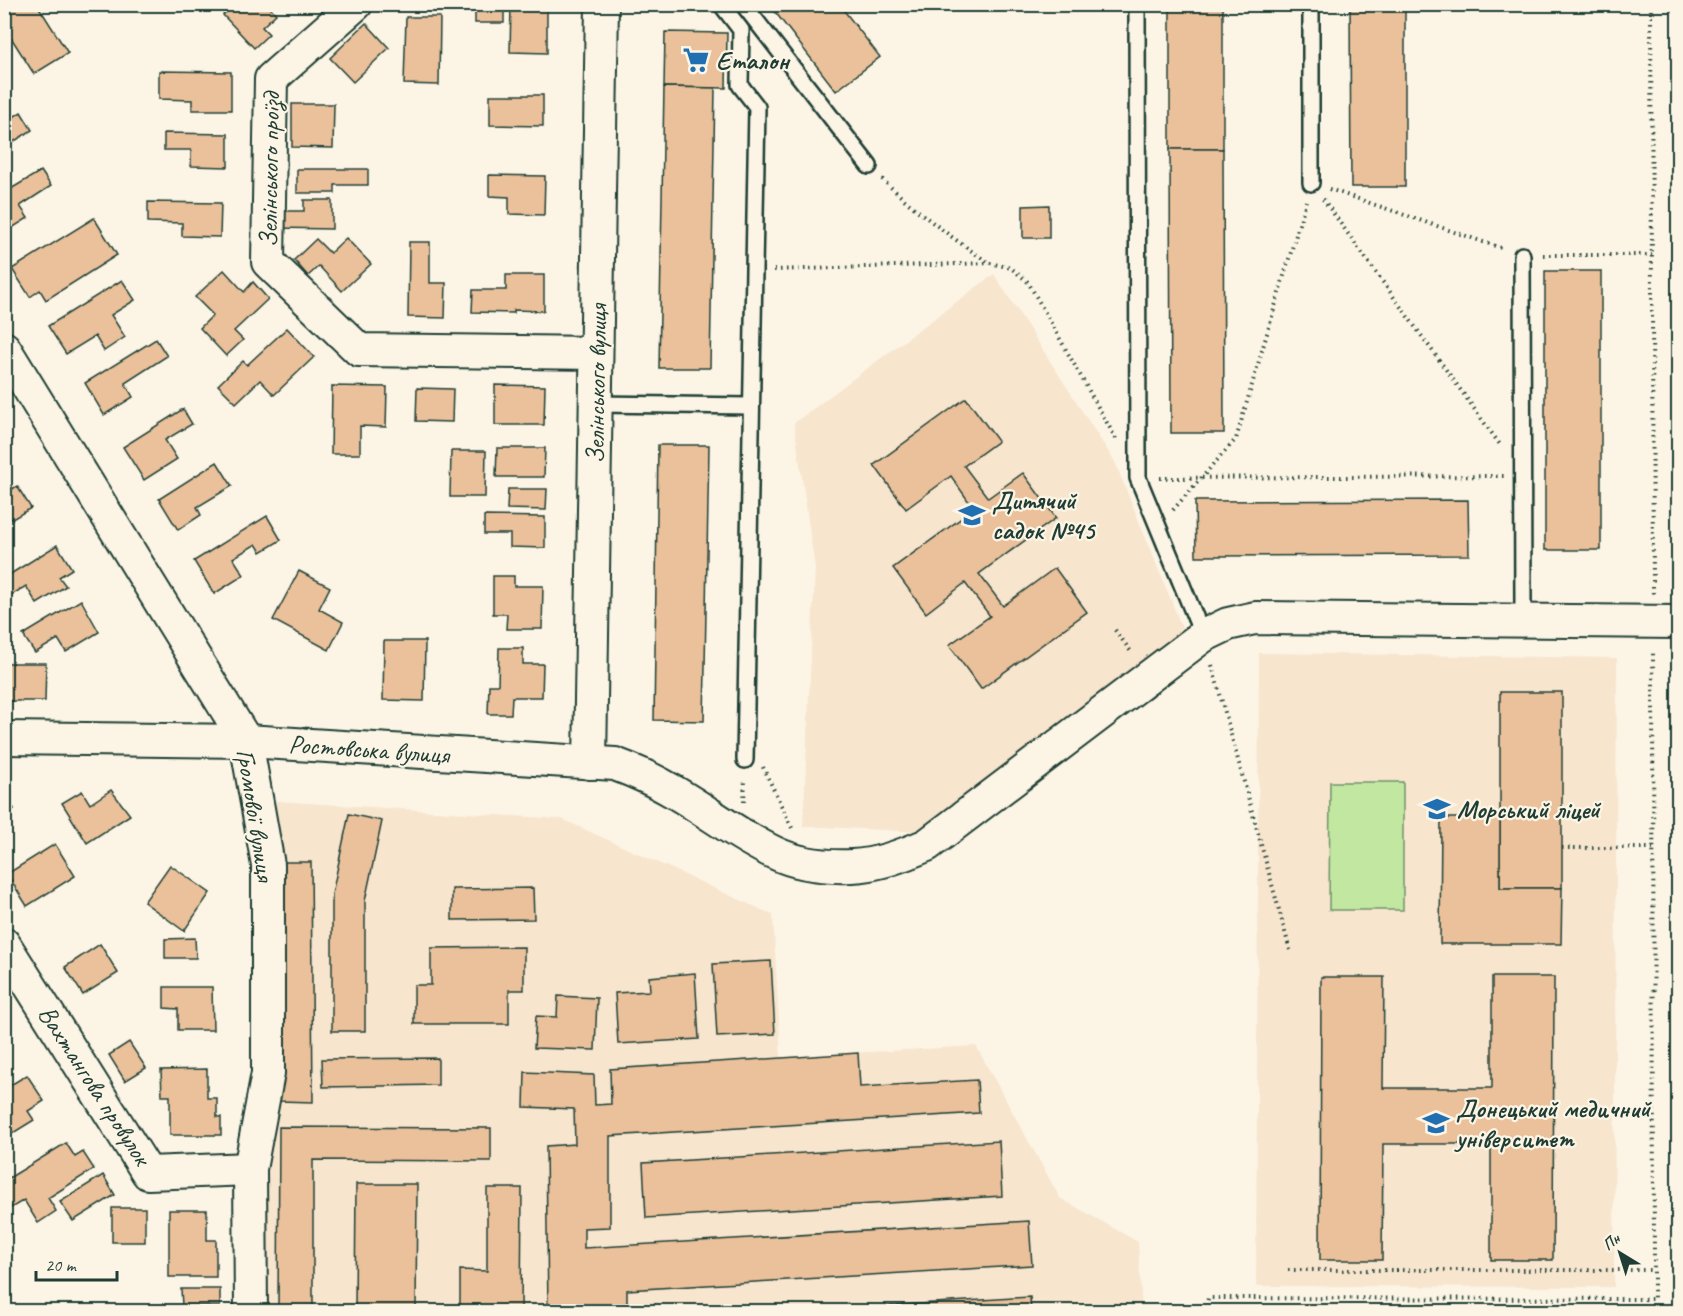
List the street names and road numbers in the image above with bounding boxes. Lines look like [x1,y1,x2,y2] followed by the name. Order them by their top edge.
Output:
[252,90,288,248] street label: Зелінського проїзд
[579,302,614,464] street label: Зелінського вулиця
[288,727,452,772] street label: Ростовська вулиця
[229,747,283,886] street label: Громової вулиця
[31,999,160,1173] street label: Вахтангова провулок

